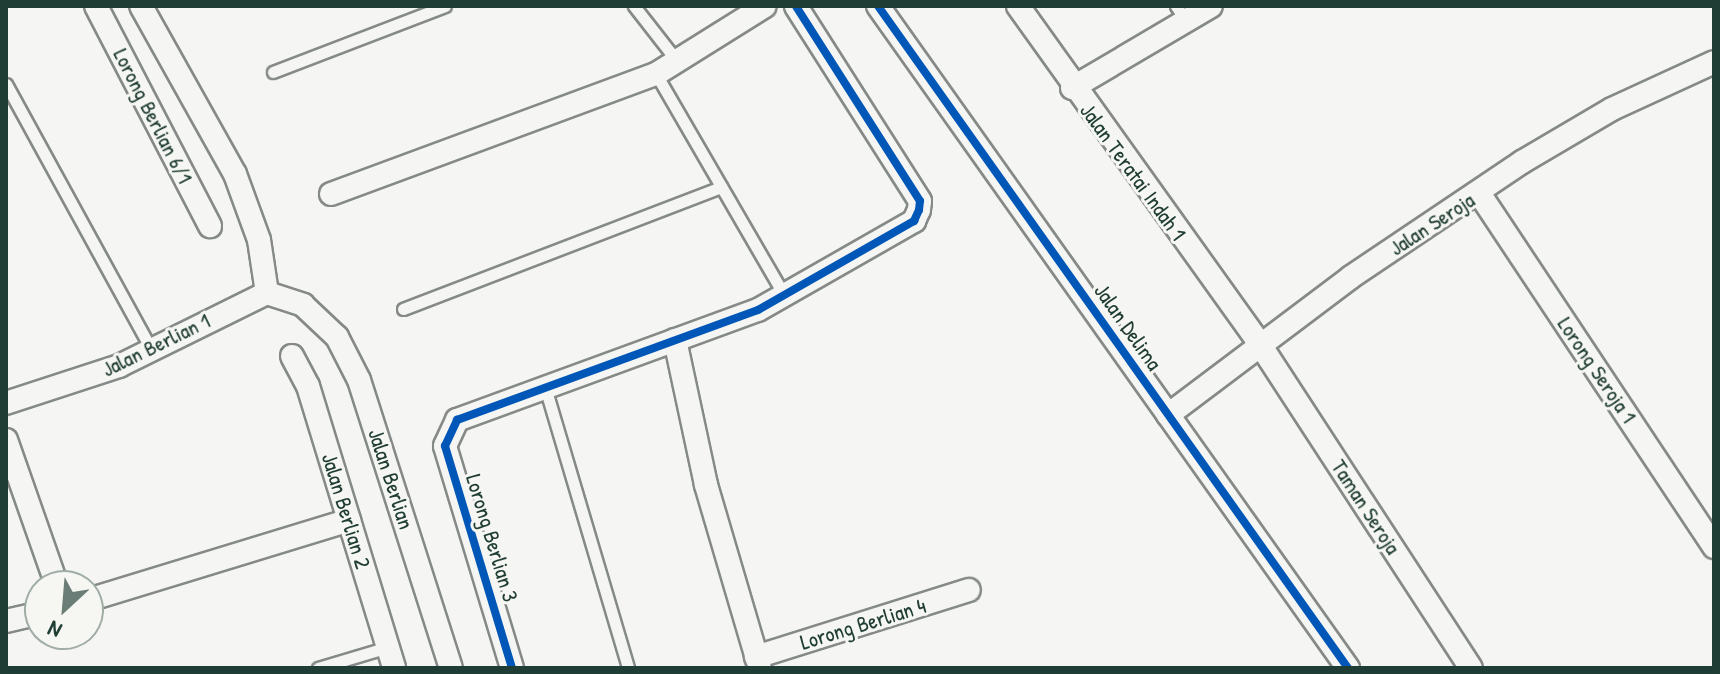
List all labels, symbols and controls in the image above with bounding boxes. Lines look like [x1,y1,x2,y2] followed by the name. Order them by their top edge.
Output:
[108,44,198,188] street label: Lorong Berlian 6/1
[1074,98,1192,246] street label: Jalan Teratai Indah 1
[1384,187,1480,261] street label: Jalan Seroja
[1089,279,1167,375] street label: Jalan Delima
[98,307,214,383] street label: Jalan Berlian 1
[1552,312,1642,428] street label: Lorong Seroja 1
[362,425,420,533] street label: Jalan Berlian
[316,450,376,572] street label: Jalan Berlian 2
[1326,455,1406,559] street label: Taman Seroja
[460,471,524,605] street label: Lorong Berlian 3
[24,570,104,650] north arrow
[797,592,929,656] street label: Lorong Berlian 4
[43,614,66,646] text: N

